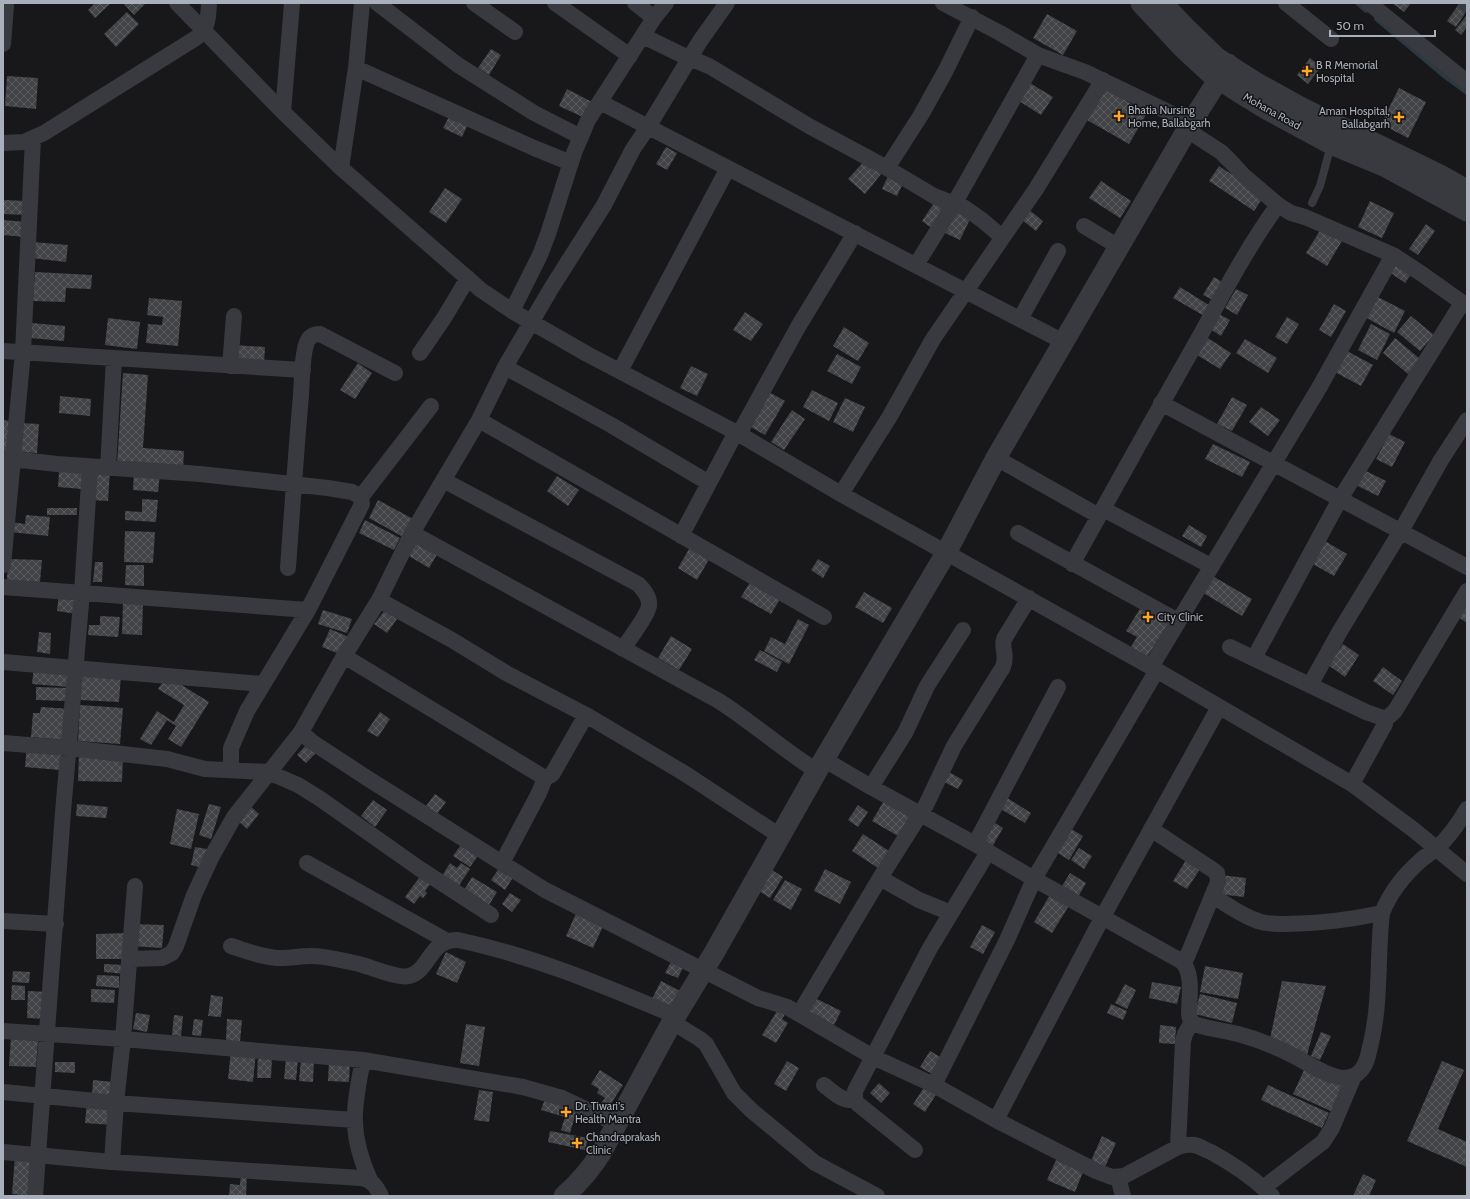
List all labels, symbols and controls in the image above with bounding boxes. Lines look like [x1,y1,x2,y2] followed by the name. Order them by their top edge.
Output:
[1330,12,1435,38] scale bar
[1336,18,1364,33] text: 50 m
[1316,58,1378,85] place label: B R Memorial Hospital
[1301,65,1313,77] marker: B R Memorial Hospital
[1241,89,1303,133] street label: Mohana Road
[1128,103,1210,130] place label: Bhatia Nursing Home, Ballabgarh
[1319,104,1390,131] place label: Aman Hospital, Ballabgarh
[1113,110,1125,122] marker: Bhatia Nursing Home, Ballabgarh
[1393,111,1405,123] marker: Aman Hospital, Ballabgarh
[1157,610,1203,624] place label: City Clinic
[1142,611,1154,623] marker: City Clinic
[575,1099,642,1126] place label: Dr. Tiwari's Health Mantra
[560,1106,572,1118] marker: Dr. Tiwari's Health Mantra
[586,1130,660,1157] place label: Chandraprakash Clinic
[571,1137,583,1149] marker: Chandraprakash Clinic

